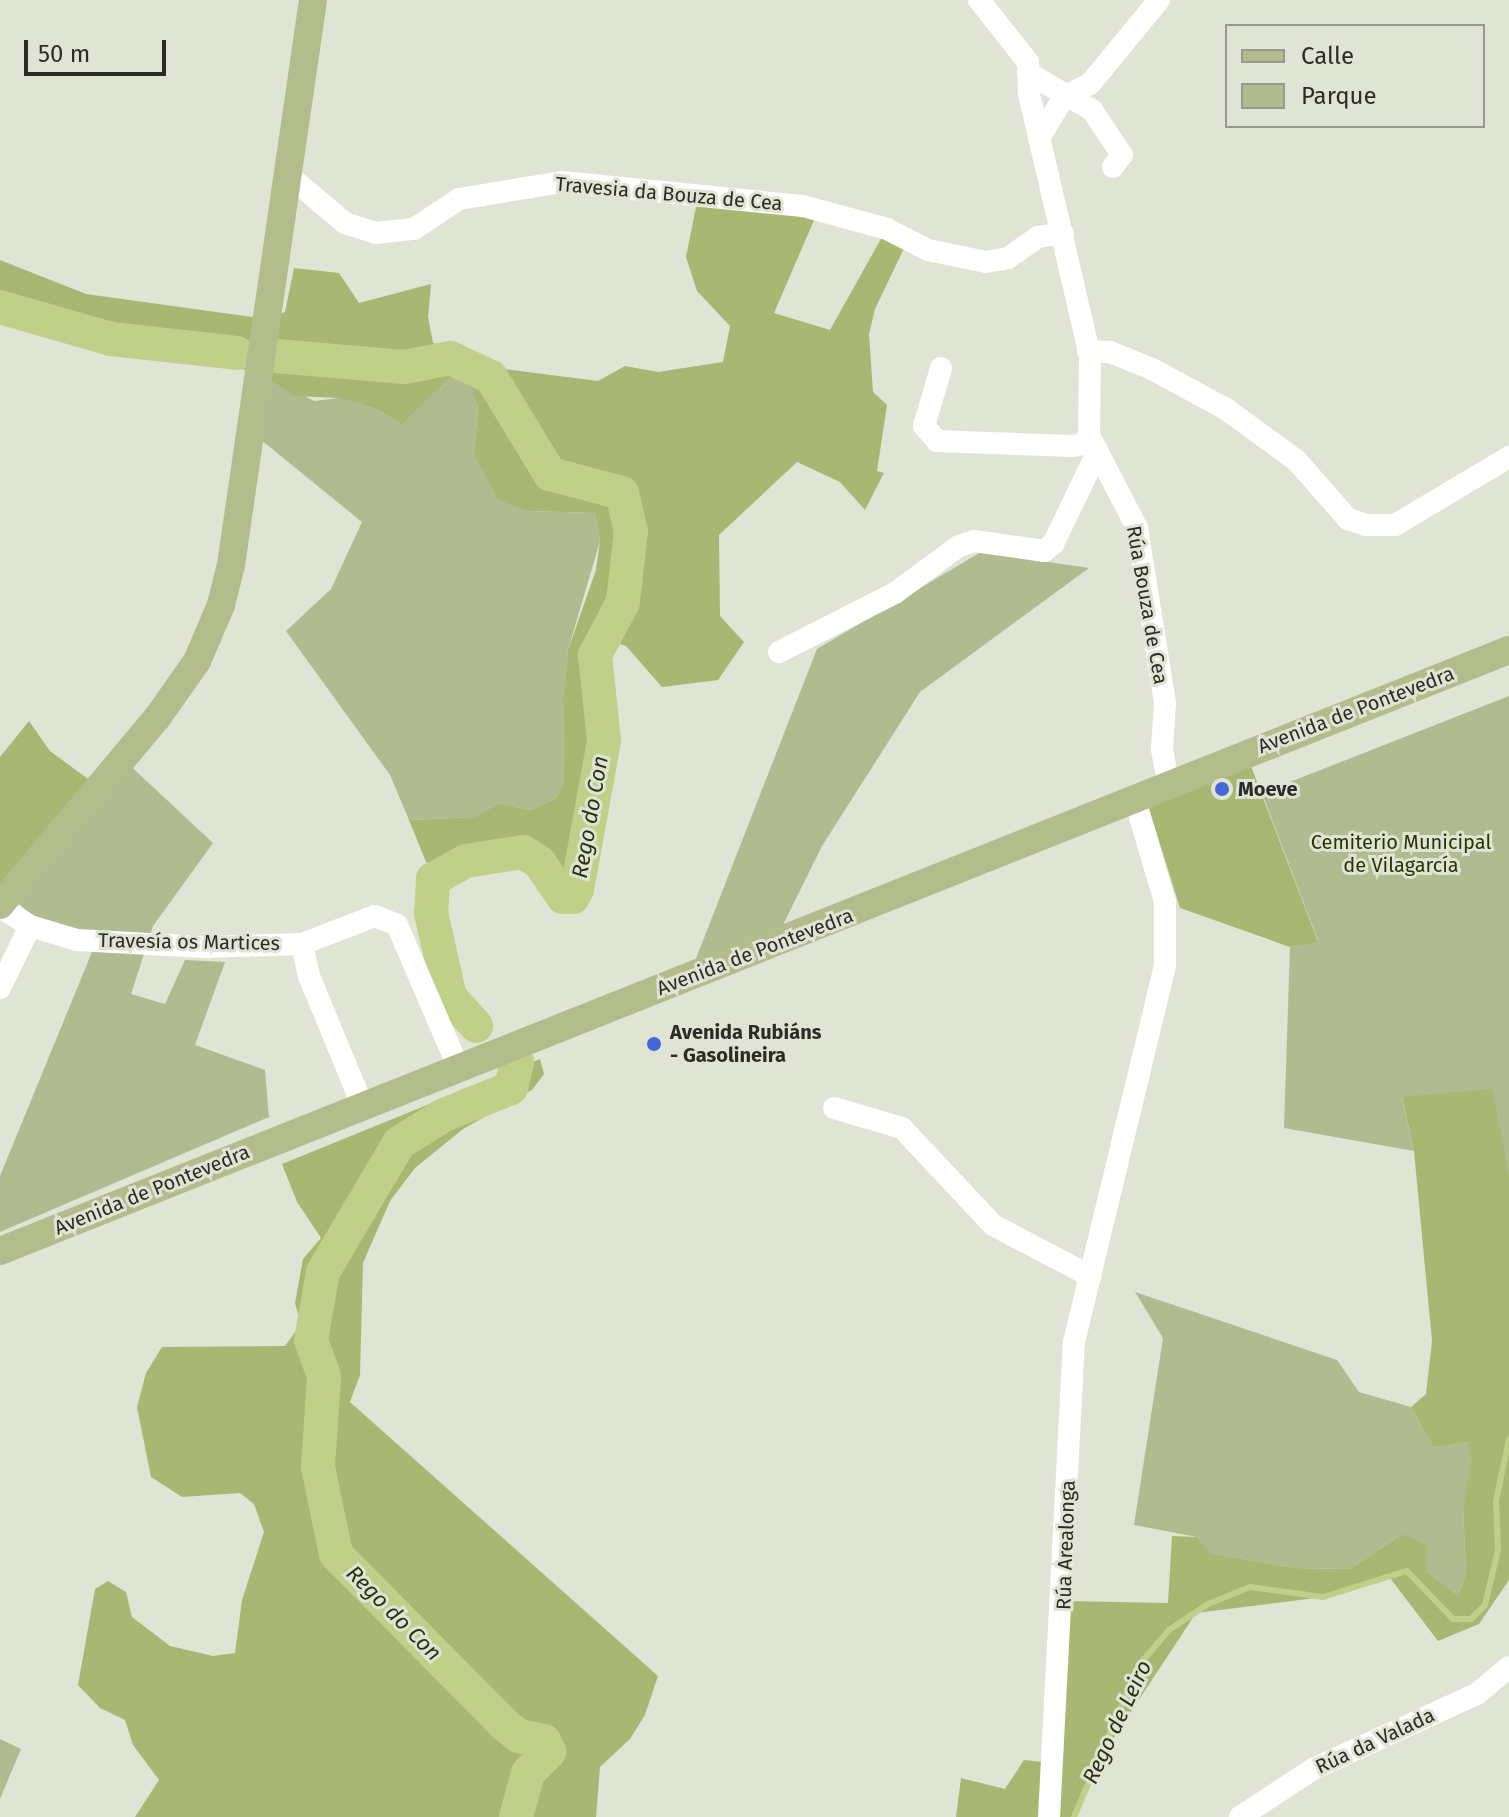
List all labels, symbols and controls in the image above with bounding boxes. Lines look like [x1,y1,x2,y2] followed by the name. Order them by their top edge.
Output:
[28,24,170,74] scale bar
[1225,24,1485,128] legend
[38,40,90,68] text: 50 m
[1301,42,1354,70] text: Calle
[1301,82,1377,110] text: Parque
[554,172,784,216] street label: Travesia da Bouza de Cea
[1121,524,1173,686] street label: Rúa Bouza de Cea
[1254,661,1458,759] street label: Avenida de Pontevedra
[566,754,614,880] water label: Rego do Con
[1238,777,1297,801] place label: Moeve
[1213,780,1231,798] marker: Moeve
[1311,831,1491,878] park label: Cemiterio Municipal de Vilagarcía
[653,903,857,1001] street label: Avenida de Pontevedra
[98,928,280,956] street label: Travesía os Martices
[670,1020,821,1067] place label: Avenida Rubiáns - Gasolineira
[645,1035,663,1053] marker: Avenida Rubiáns - Gasolineira
[51,1140,253,1240] street label: Avenida de Pontevedra
[1052,1480,1080,1610] street label: Rúa Arealonga
[341,1560,447,1666] water label: Rego do Con
[1077,1656,1157,1788] water label: Rego de Leiro
[1312,1703,1438,1779] street label: Rúa da Valada

